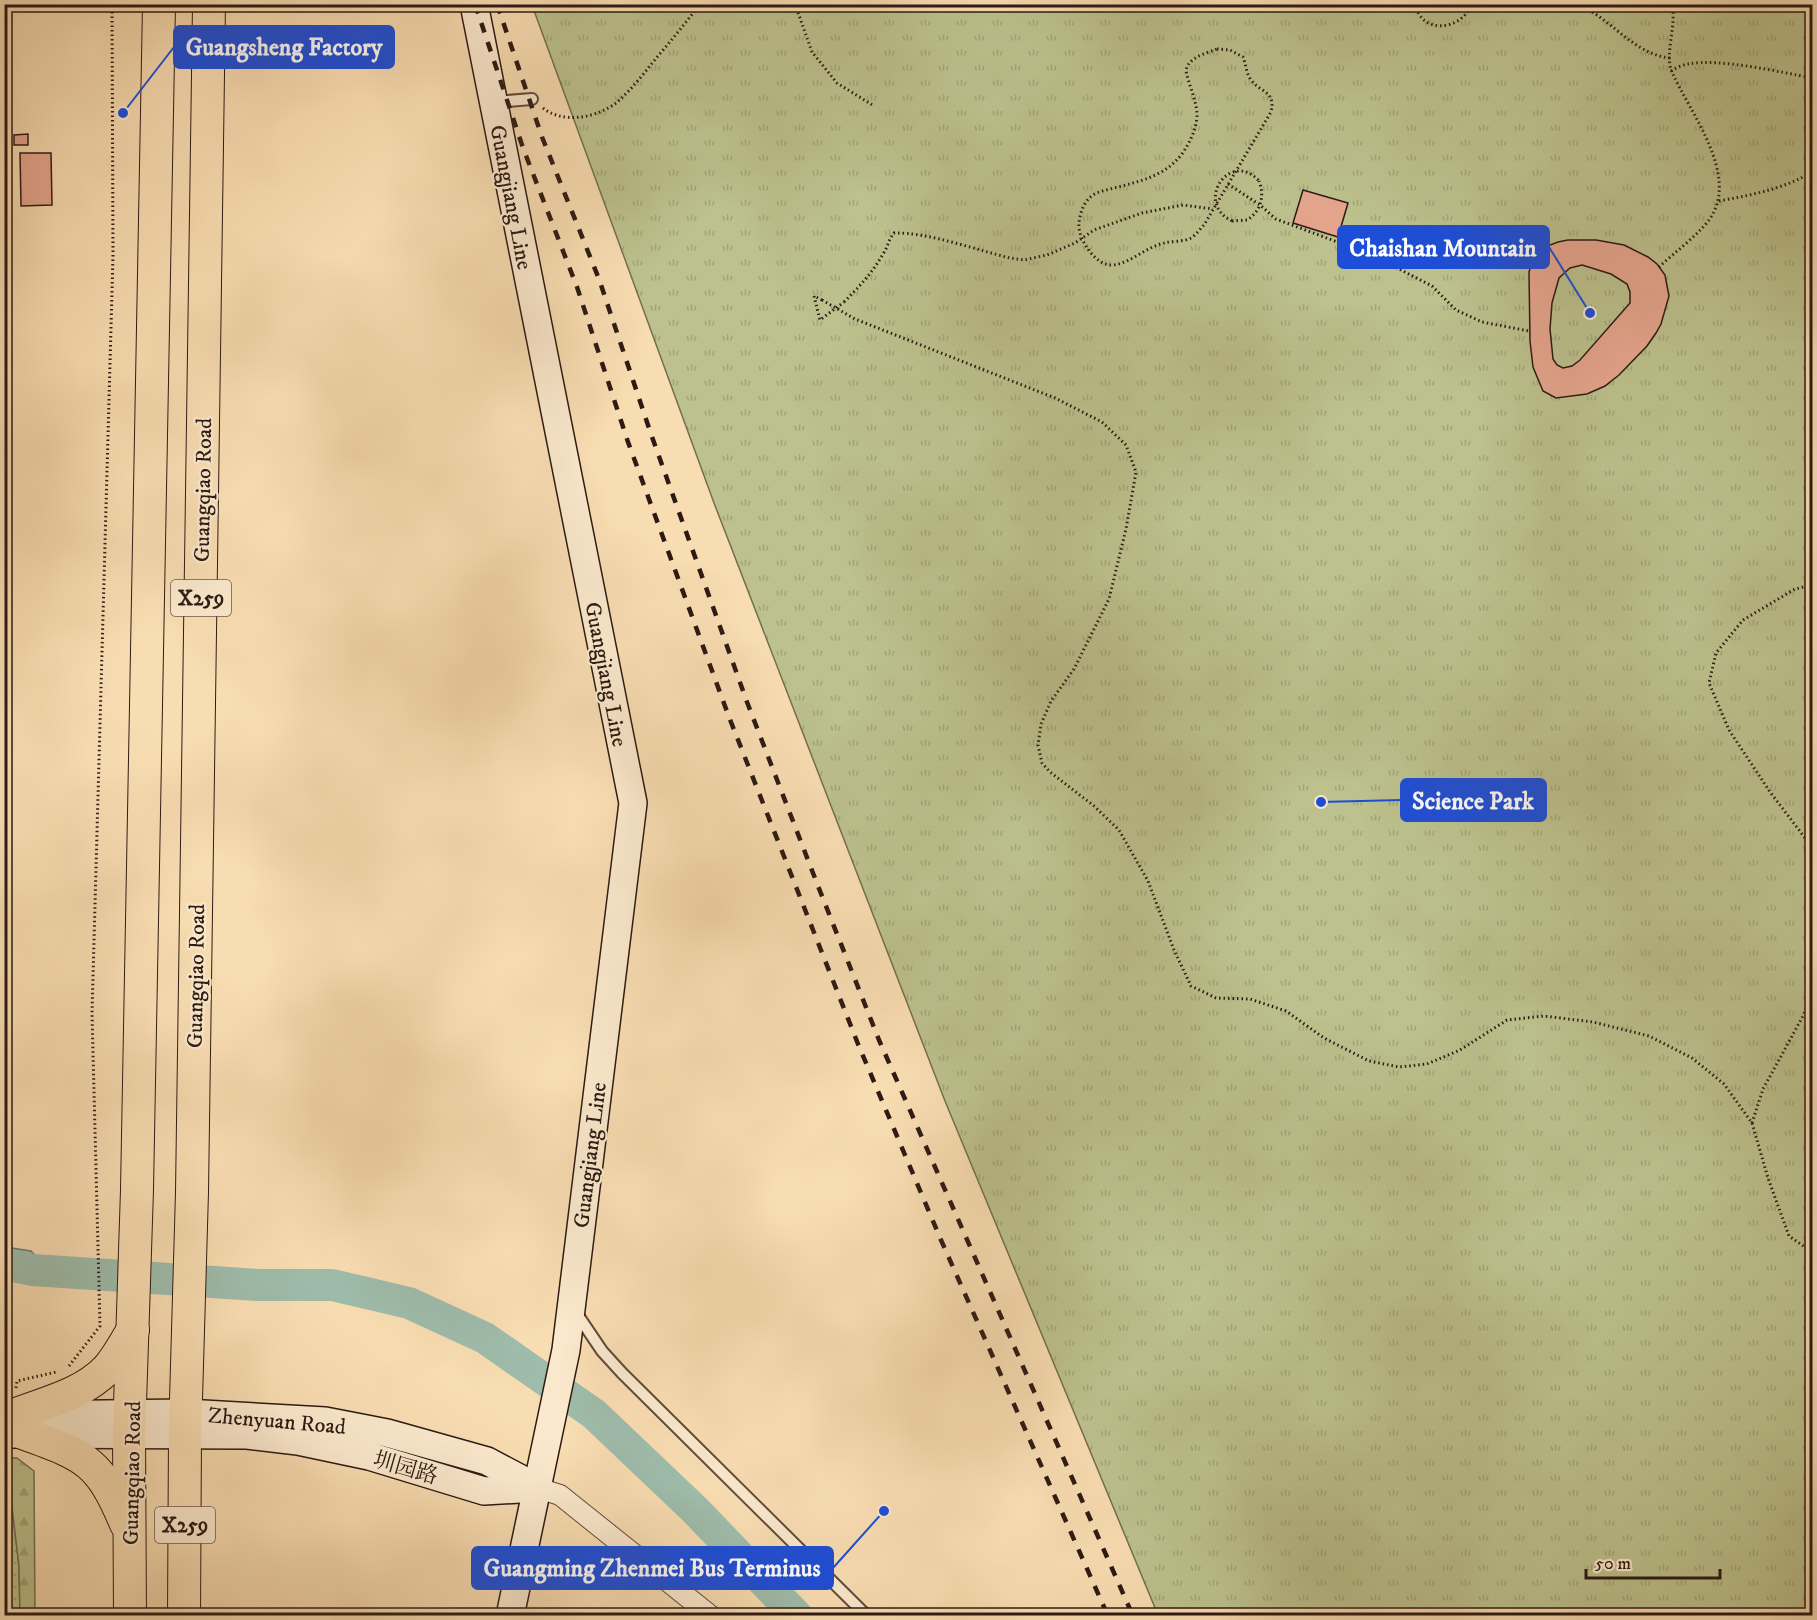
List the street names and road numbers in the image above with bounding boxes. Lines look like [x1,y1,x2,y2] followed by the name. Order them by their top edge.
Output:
[483,123,538,272] street label: Guangjiang Line
[189,418,218,562] street label: Guangqiao Road
[171,580,231,616] road number: X259
[578,600,633,749] street label: Guangjiang Line
[182,904,211,1048] street label: Guangqiao Road
[568,1081,613,1230] street label: Guangjiang Line
[118,1401,147,1545] street label: Guangqiao Road
[207,1402,347,1441] street label: Zhenyuan Road
[370,1446,441,1491] street label: 圳园路
[155,1507,215,1543] road number: X259

